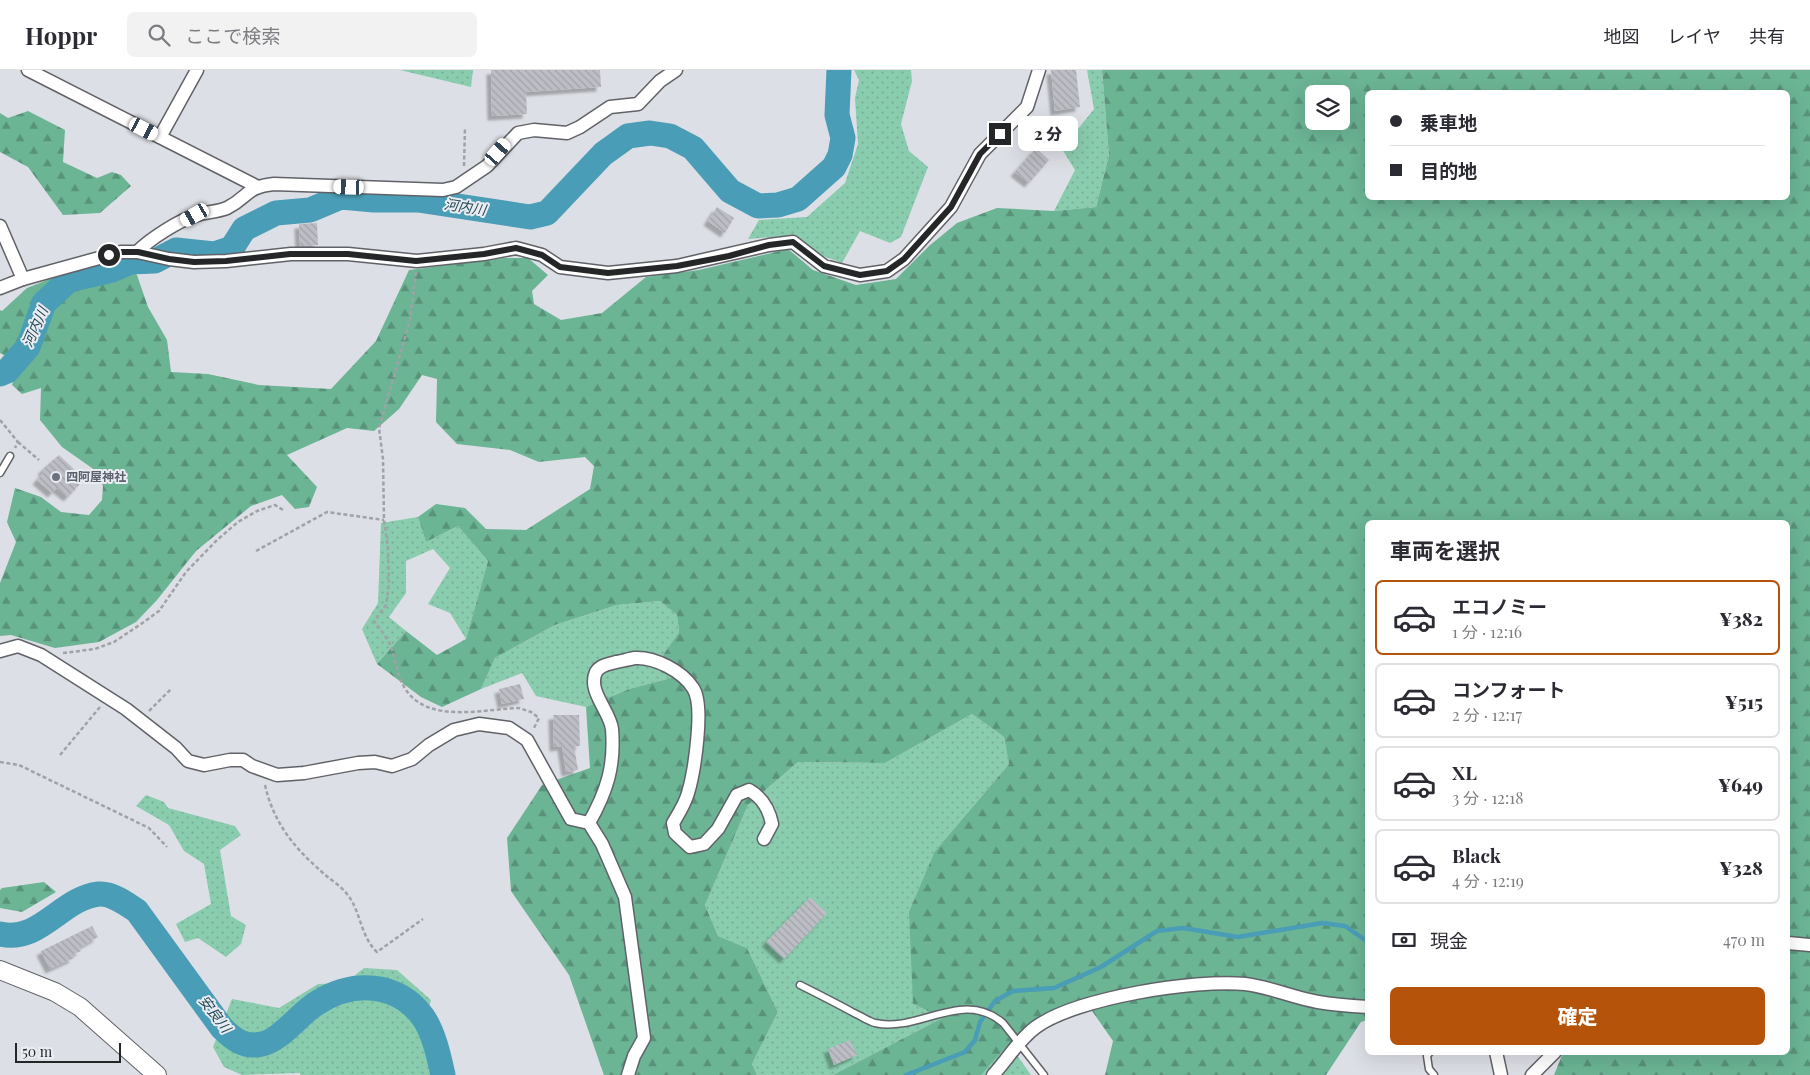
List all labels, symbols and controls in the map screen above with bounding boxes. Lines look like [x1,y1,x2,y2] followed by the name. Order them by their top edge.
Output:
[127,12,477,57] search box
[25,19,97,51] text: Hoppr
[145,21,173,49] icon: search
[185,22,280,48] text: ここで検索
[1604,24,1640,48] text: 地図
[1668,24,1721,48] text: レイヤ
[1749,24,1785,48] text: 共有
[1305,85,1350,130] map controls
[1305,85,1350,130] button: layers
[1420,109,1477,135] text: 乗車地
[127,116,160,142] car
[1018,116,1078,152] callout: 2 分
[989,123,1011,145] route end
[1034,123,1062,144] text: 2 分
[482,136,513,168] car
[1420,157,1477,183] text: 目的地
[333,179,364,195] car
[443,194,489,219] water label: 河内川
[178,201,211,229] car
[98,244,120,266] route start
[17,302,53,350] water label: 河内川
[66,468,126,484] place label: 四阿屋神社
[50,471,62,483] marker: 四阿屋神社
[1390,535,1500,565] text: 車両を選択
[1452,593,1547,619] text: エコノミー
[1392,595,1437,640] icon: car
[1719,605,1763,631] text: ¥382
[1452,621,1522,642] text: 1 分 · 12:16
[1452,676,1565,702] text: コンフォート
[1392,678,1437,723] icon: car
[1725,688,1763,714] text: ¥515
[1452,704,1522,725] text: 2 分 · 12:17
[1452,759,1477,785] text: XL
[1392,761,1437,806] icon: car
[1718,771,1763,797] text: ¥649
[1452,787,1523,808] text: 3 分 · 12:18
[1452,842,1501,868] text: Black
[1392,844,1437,889] icon: car
[1719,854,1763,880] text: ¥328
[1452,870,1524,891] text: 4 分 · 12:19
[1390,926,1418,954] icon: cash
[1430,927,1468,953] text: 現金
[1723,929,1765,950] text: 470 m
[1390,987,1765,1045] button: 確定
[195,991,237,1038] water label: 安良川
[15,1040,121,1063] scale bar
[22,1042,52,1061] text: 50 m

